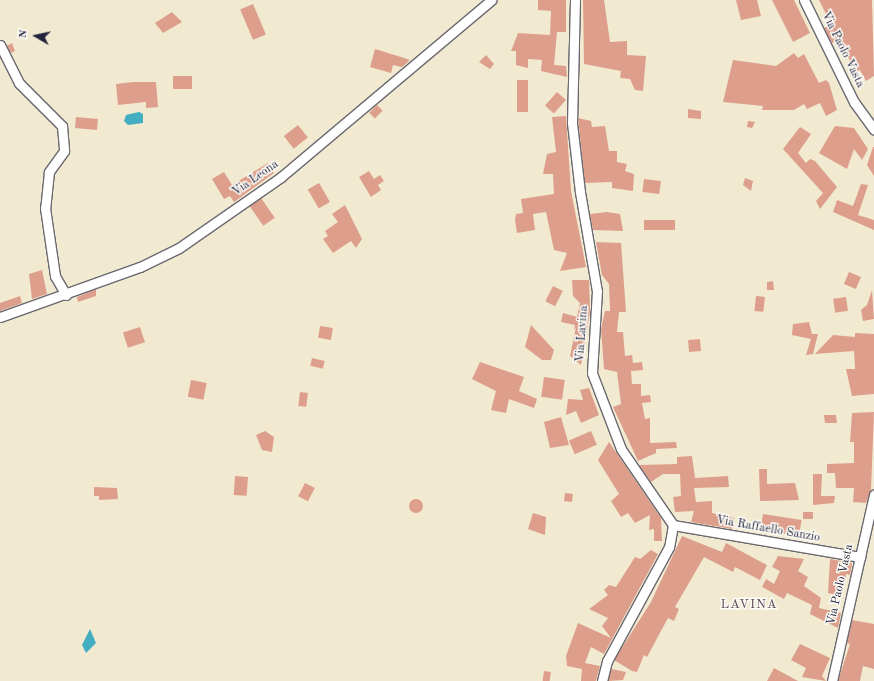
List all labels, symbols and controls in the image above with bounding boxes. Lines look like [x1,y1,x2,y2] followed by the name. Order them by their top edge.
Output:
[817,10,867,90] street label: Via Paolo Vasta
[16,16,56,56] north arrow
[18,29,30,39] text: N
[230,158,282,200] street label: Via Leona
[574,305,592,363] street label: Via Lavina
[715,514,821,546] street label: Via Raffaello Sanzio
[825,543,857,627] street label: Via Paolo Vasta
[720,597,778,613] district label: LAVINA

